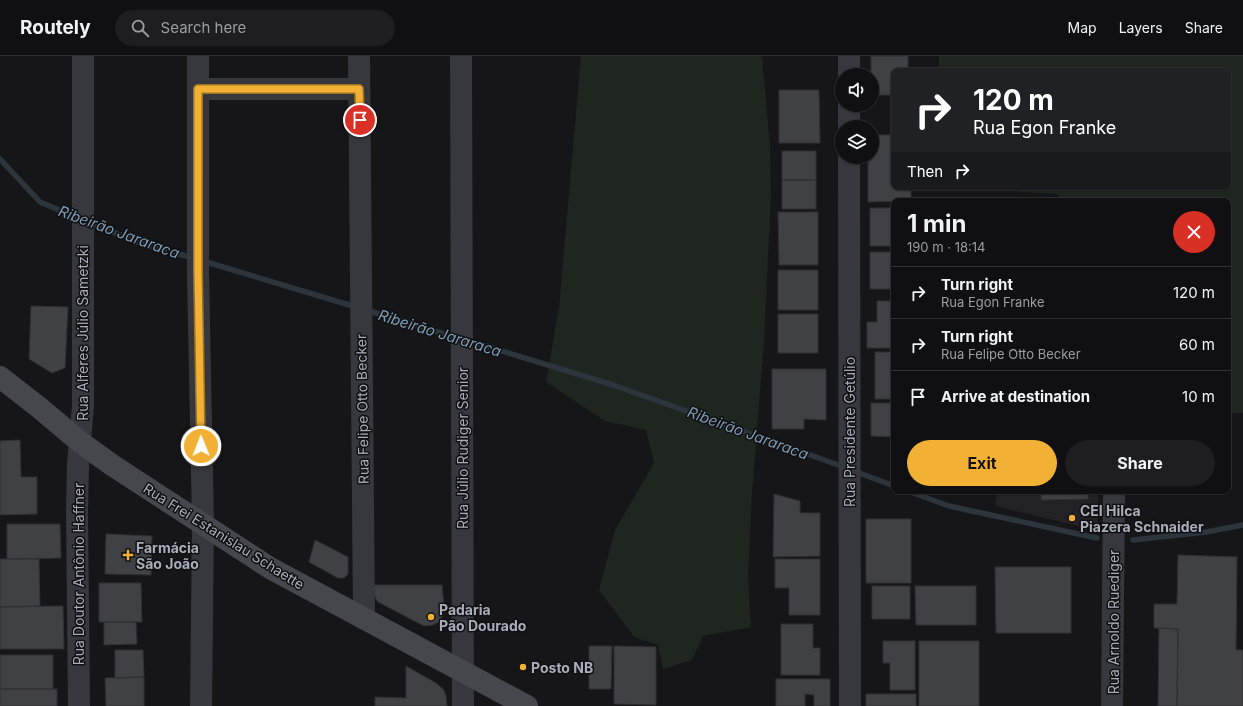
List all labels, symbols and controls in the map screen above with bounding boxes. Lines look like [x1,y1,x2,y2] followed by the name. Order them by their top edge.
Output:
[115,10,395,46] search box
[20,16,91,39] text: Routely
[129,17,151,39] icon: search
[161,18,246,37] text: Search here
[1068,19,1097,36] text: Map
[1119,19,1163,36] text: Layers
[1185,19,1223,36] text: Share
[835,68,879,164] map controls
[835,68,879,112] button: sound
[973,83,1054,117] text: 120 m
[907,84,959,136] icon: right
[343,103,377,137] pin
[349,109,371,131] icon: arrive
[973,117,1116,138] text: Rua Egon Franke
[835,120,879,164] button: layers
[951,160,973,182] icon: right
[907,162,943,181] text: Then
[56,201,182,263] water label: Ribeirão Jararaca
[907,209,966,238] text: 1 min
[1173,211,1215,253] button: close
[907,239,985,255] text: 190 m · 18:14
[74,245,91,421] street label: Rua Alferes Júlio Sametzki
[941,275,1013,294] text: Turn right
[907,282,929,304] icon: right
[1173,283,1215,302] text: 120 m
[941,294,1045,310] text: Rua Egon Franke
[376,305,504,361] water label: Ribeirão Jararaca
[941,327,1013,346] text: Turn right
[352,334,372,484] street label: Rua Felipe Otto Becker
[907,334,929,356] icon: right
[1179,335,1215,354] text: 60 m
[941,346,1081,362] text: Rua Felipe Otto Becker
[841,357,858,507] street label: Rua Presidente Getúlio
[454,367,471,529] street label: Rua Júlio Rudiger Senior
[907,386,929,408] icon: arrive
[941,387,1090,406] text: Arrive at destination
[1182,387,1215,406] text: 10 m
[685,402,811,464] water label: Ribeirão Jararaca
[180,425,222,467] position arrow
[907,440,1057,486] button: Exit
[1065,440,1215,486] button: Share
[140,479,308,593] street label: Rua Frei Estanislau Schaette
[70,483,87,665] street label: Rua Doutor Antônio Haffner
[1080,502,1204,535] place label: CEI Hilca Piazera Schnaider
[1067,513,1077,523] marker: CEI Hilca Piazera Schnaider
[136,539,199,572] place label: Farmácia São João
[123,550,133,560] marker: Farmácia São João
[1105,550,1122,694] street label: Rua Arnoldo Ruediger
[439,601,527,634] place label: Padaria Pão Dourado
[426,612,436,622] marker: Padaria Pão Dourado
[531,659,593,676] place label: Posto NB
[518,662,528,672] marker: Posto NB

